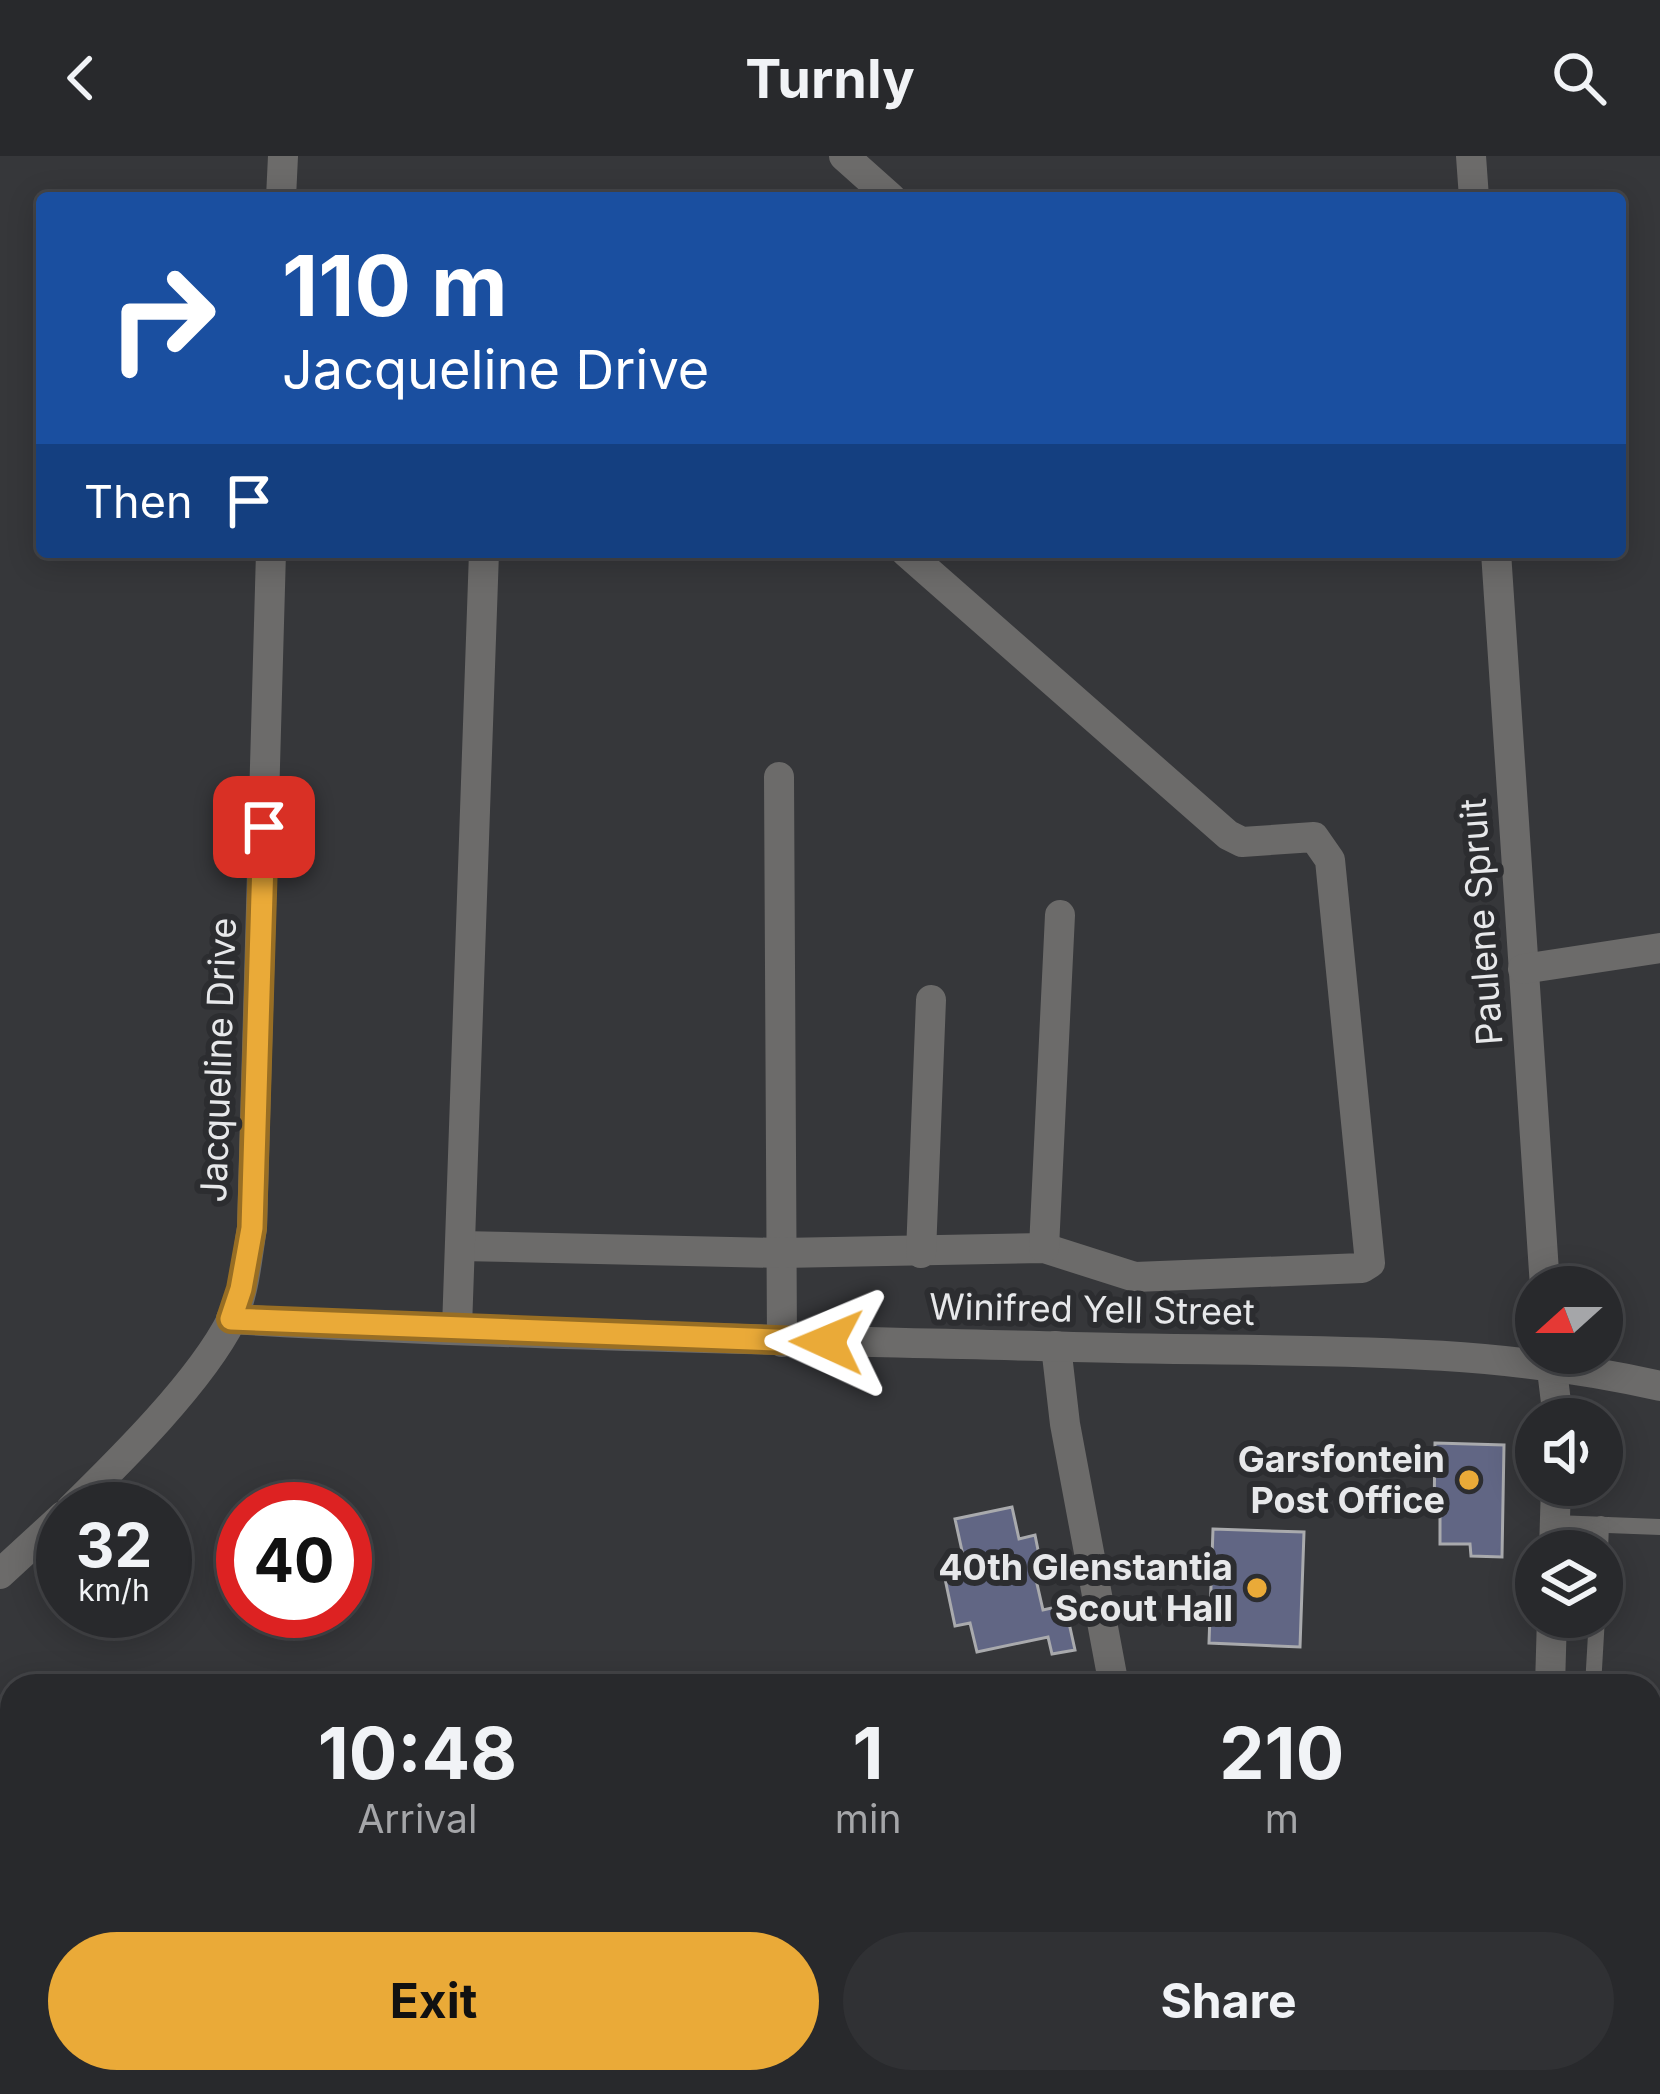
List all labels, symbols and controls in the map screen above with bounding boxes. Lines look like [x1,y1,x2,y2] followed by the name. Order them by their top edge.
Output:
[48,45,114,111] icon: back
[1546,45,1612,111] icon: search
[745,46,915,111] text: Turnly
[282,235,508,336] text: 110 m
[84,240,240,396] icon: right
[282,337,709,402] text: Jacqueline Drive
[216,468,282,534] icon: arrive
[84,474,192,529] text: Then
[213,776,315,878] pin
[231,794,297,860] icon: arrive
[1450,797,1512,1047] street label: Paulene Spruit
[191,917,245,1203] street label: Jacqueline Drive
[1515,1266,1623,1374] north arrow
[1515,1266,1623,1638] map controls
[764,1279,890,1405] position arrow
[929,1284,1255,1334] street label: Winifred Yell Street
[1515,1398,1623,1506] button: sound
[1238,1437,1445,1522] place label: Garsfontein Post Office
[1456,1467,1482,1493] marker: Garsfontein Post Office
[216,1482,372,1638] speed limit sign: 40
[76,1509,152,1581] text: 32
[1515,1530,1623,1638] button: layers
[938,1545,1233,1630] place label: 40th Glenstantia Scout Hall
[78,1572,150,1608] text: km/h
[1244,1575,1270,1601] marker: 40th Glenstantia Scout Hall
[318,1709,517,1796] text: 10:48
[853,1709,884,1796] text: 1
[1219,1709,1344,1796] text: 210
[357,1795,477,1842] text: Arrival
[835,1795,901,1842] text: min
[1265,1795,1299,1842] text: m
[48,1932,819,2070] button: Exit
[843,1932,1614,2070] button: Share

